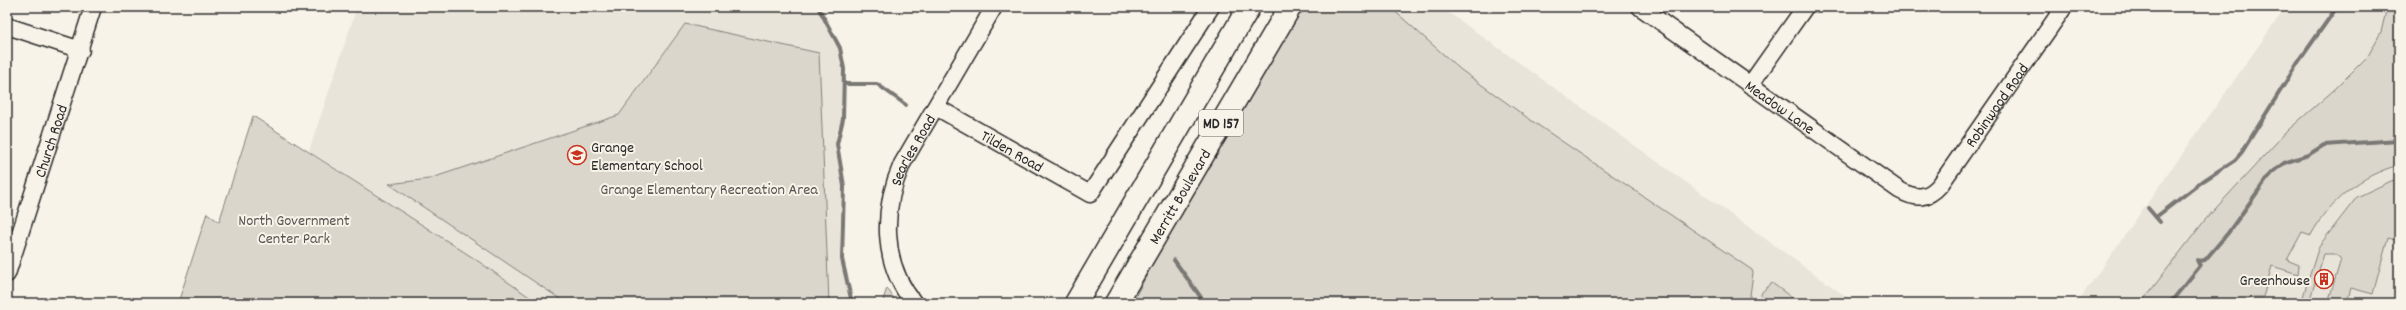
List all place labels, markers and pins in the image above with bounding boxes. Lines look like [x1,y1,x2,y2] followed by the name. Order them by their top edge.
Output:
[591,137,703,178] place label: Grange Elementary School
[566,144,588,166] school or university icon: Grange Elementary School
[2313,268,2335,290] building icon: Greenhouse
[2239,270,2310,293] place label: Greenhouse

